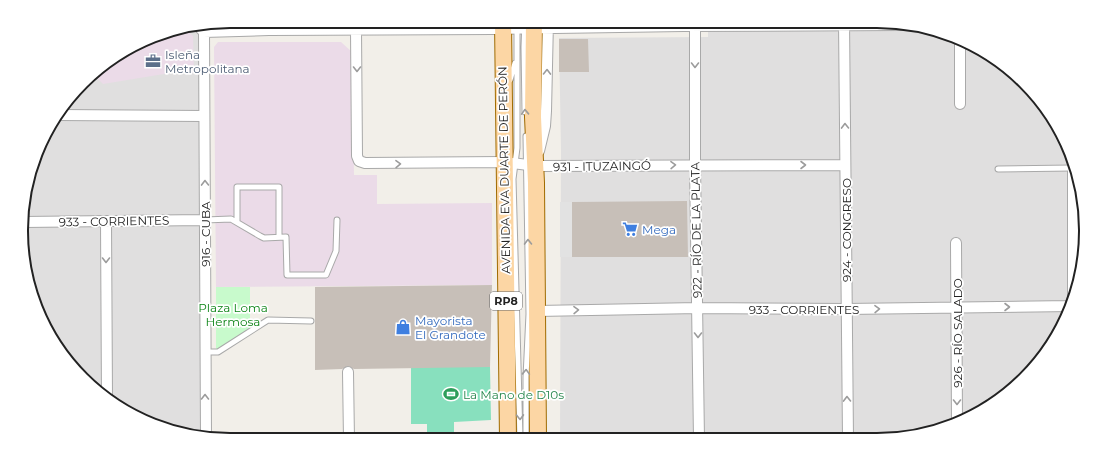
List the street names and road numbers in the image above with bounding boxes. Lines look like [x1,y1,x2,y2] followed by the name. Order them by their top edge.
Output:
[495,66,513,274] street label: AVENIDA EVA DUARTE DE PERÓN
[553,158,651,174] street label: 931 - ITUZAINGÓ
[687,161,705,298] street label: 922 - RÍO DE LA PLATA
[839,178,854,282] street label: 924 - CONGRESO
[198,201,213,267] street label: 916 - CUBA
[59,213,169,229] street label: 933 - CORRIENTES
[950,278,965,388] street label: 926 - RÍO SALADO
[490,292,522,310] road number: RP8
[749,302,859,317] street label: 933 - CORRIENTES

